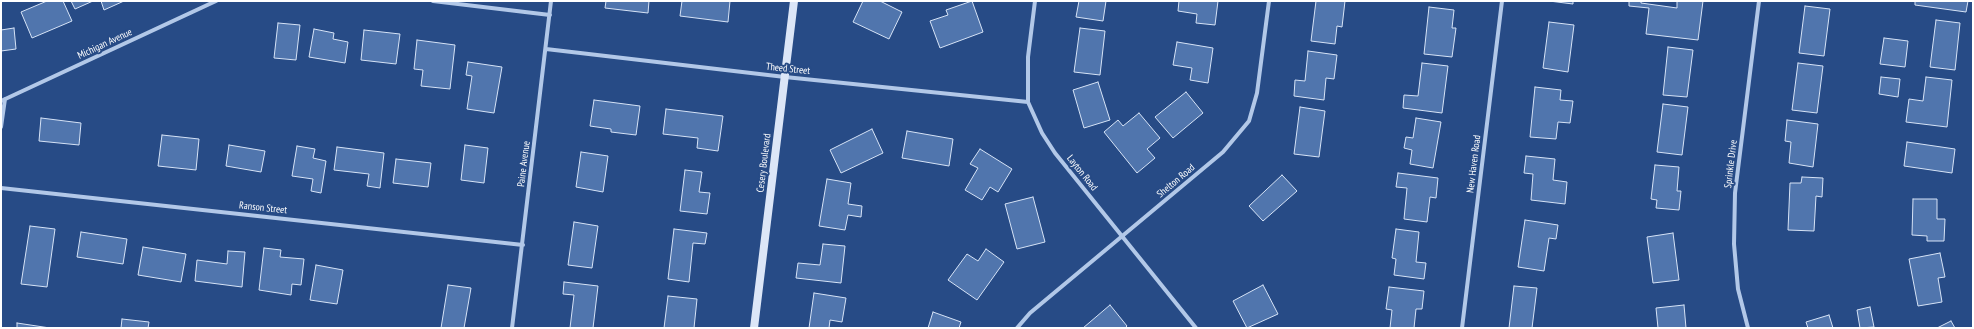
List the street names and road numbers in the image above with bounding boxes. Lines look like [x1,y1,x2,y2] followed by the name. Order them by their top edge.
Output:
[76,26,134,62] street label: Michigan Avenue
[765,61,811,77] street label: Theed Street
[754,133,774,193] street label: Cesery Boulevard
[1464,134,1484,194] street label: New Haven Road
[1722,139,1740,189] street label: Sprinkle Drive
[515,140,533,188] street label: Paine Avenue
[1064,153,1100,193] street label: Layton Road
[1155,162,1197,200] street label: Shelton Road
[238,200,288,216] street label: Ranson Street

